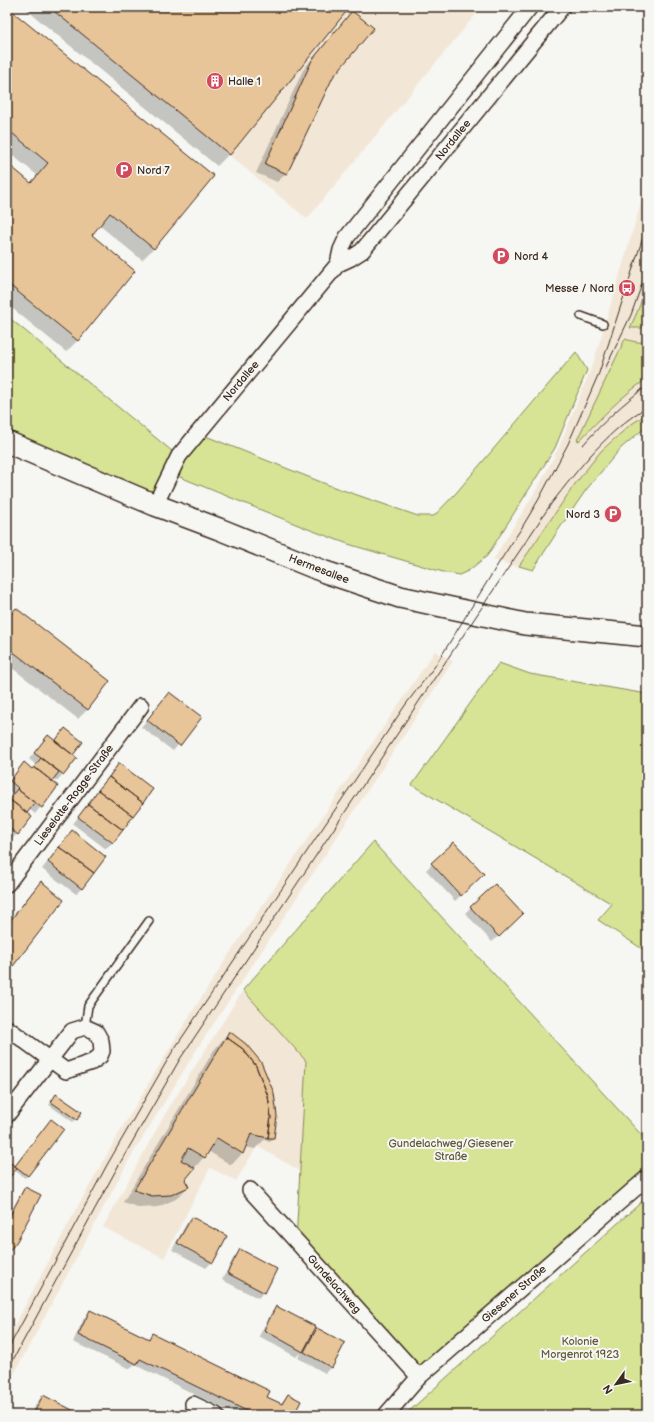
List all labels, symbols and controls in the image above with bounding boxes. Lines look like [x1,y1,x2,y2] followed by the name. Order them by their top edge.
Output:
[205,71,225,91] building icon: Halle 1
[228,75,261,88] place label: Halle 1
[433,117,474,163] street label: Nordallee
[114,160,134,180] parking icon: Nord 7
[137,164,170,177] place label: Nord 7
[491,246,511,266] parking icon: Nord 4
[514,250,549,263] place label: Nord 4
[617,278,637,298] bus stop icon: Messe / Nord
[545,282,614,295] place label: Messe / Nord
[220,358,262,404] street label: Nordallee
[603,504,623,524] parking icon: Nord 3
[566,508,600,521] place label: Nord 3
[287,552,352,587] street label: Hermesallee
[32,742,116,848] street label: Lieselotte-Rogge-Straße
[389,1137,514,1163] park label: Gundelachweg/Giesener Straße
[304,1252,364,1316] street label: Gundelachweg
[479,1262,549,1326] street label: Giesener Straße
[541,1335,619,1361] park label: Kolonie Morgenrot 1923
[596,1364,636,1404] north arrow
[600,1382,616,1396] text: N

